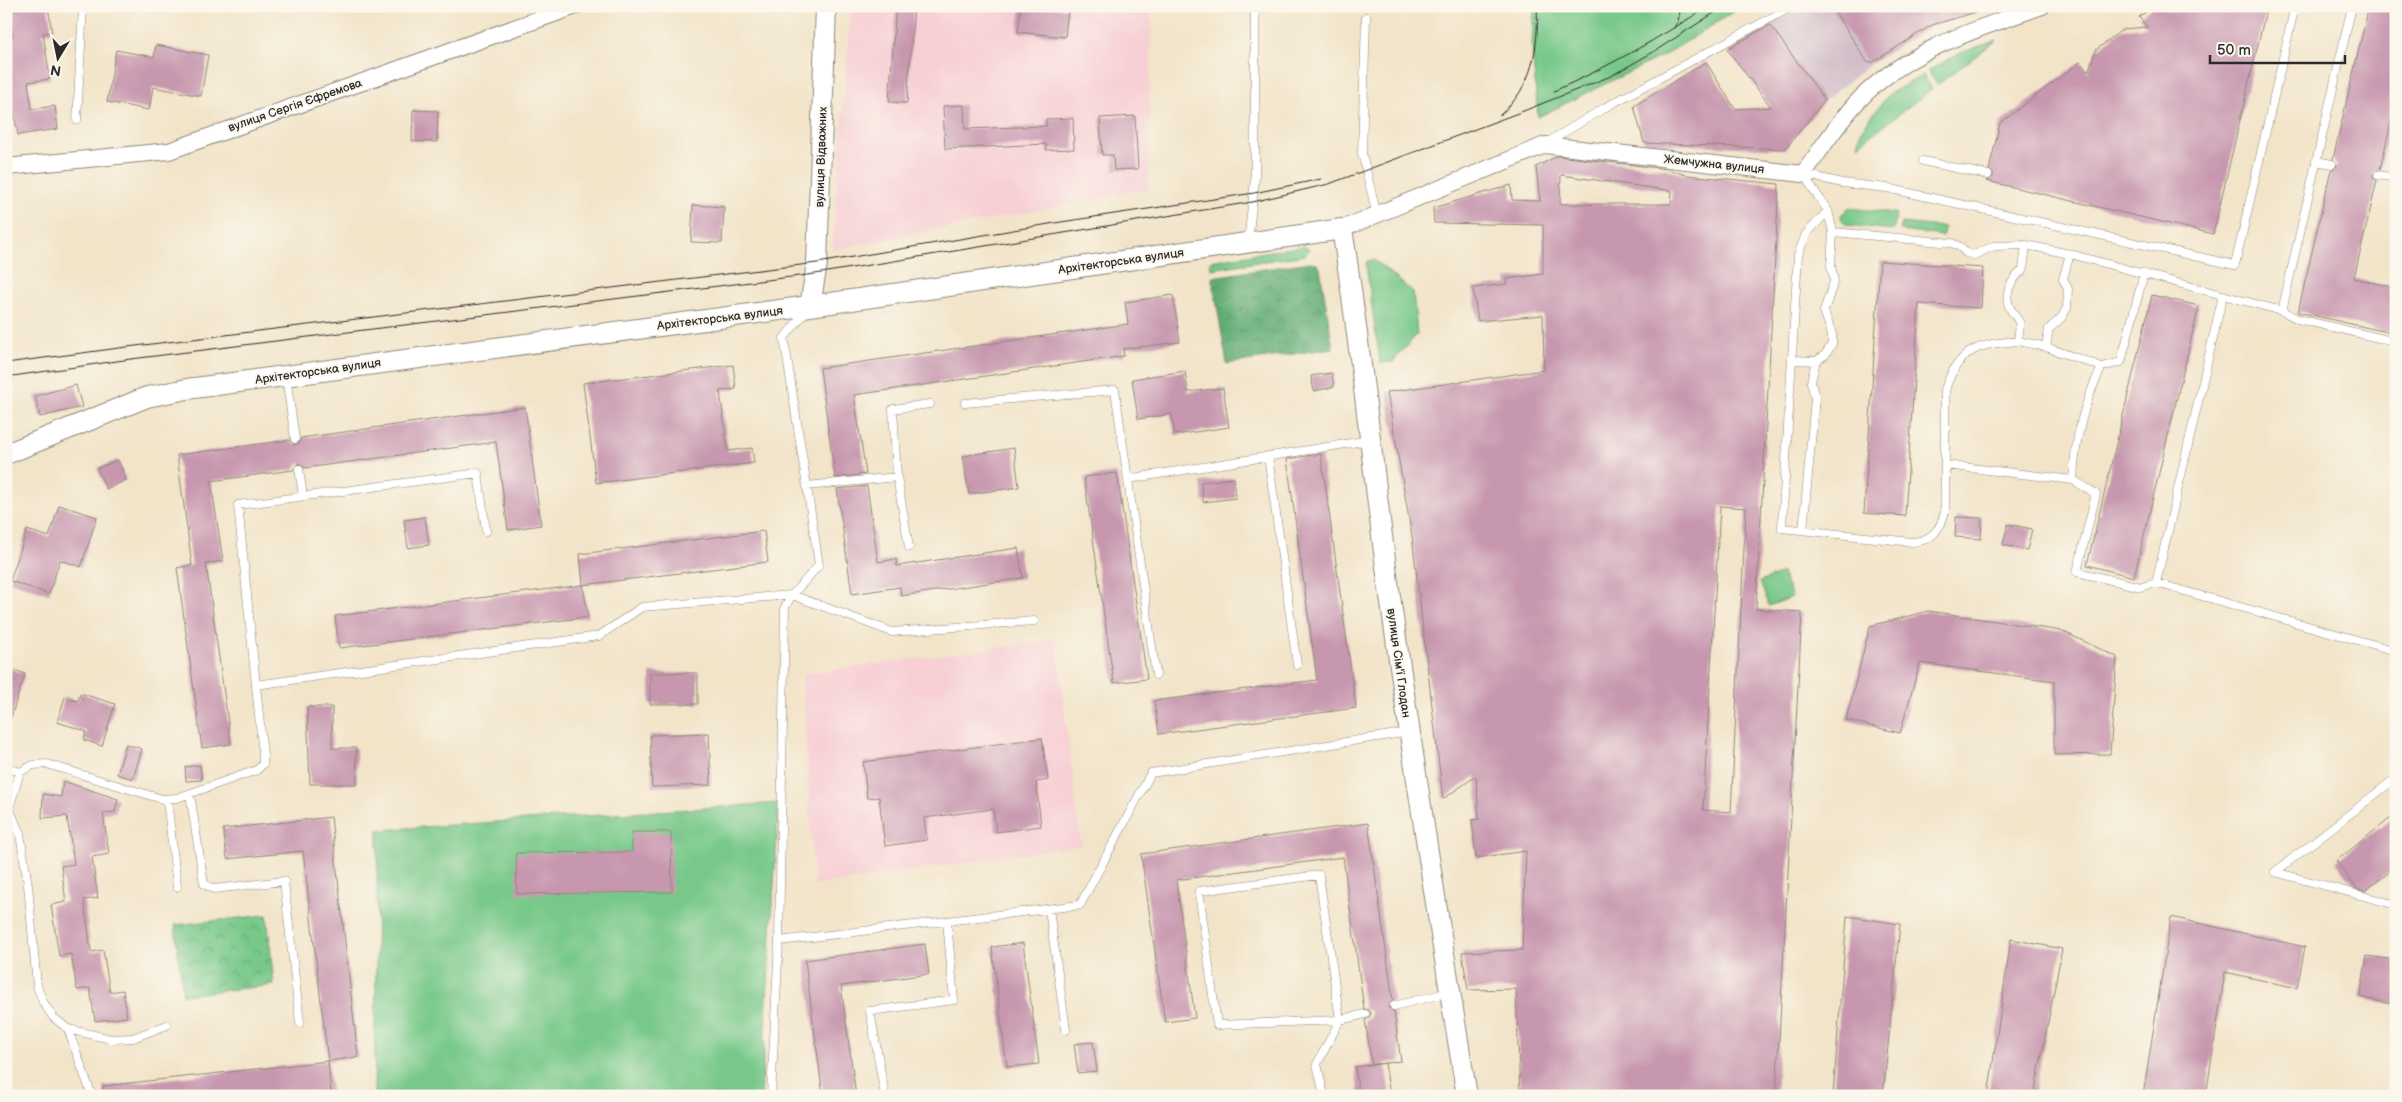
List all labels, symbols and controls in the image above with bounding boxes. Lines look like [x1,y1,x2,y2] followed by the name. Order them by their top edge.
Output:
[32,32,82,82] north arrow
[2210,32,2344,64] scale bar
[2217,41,2251,60] text: 50 m
[49,61,62,80] text: N
[226,75,364,135] street label: вулиця Сергія Єфремова
[812,106,831,208] street label: вулиця Відважних
[1663,152,1765,177] street label: Жемчужна вулиця
[1056,245,1185,278] street label: Архітекторська вулиця
[655,303,784,334] street label: Архітекторська вулиця
[253,355,382,388] street label: Архітекторська вулиця
[1383,607,1414,719] street label: вулиця Сім'ї Глодан

